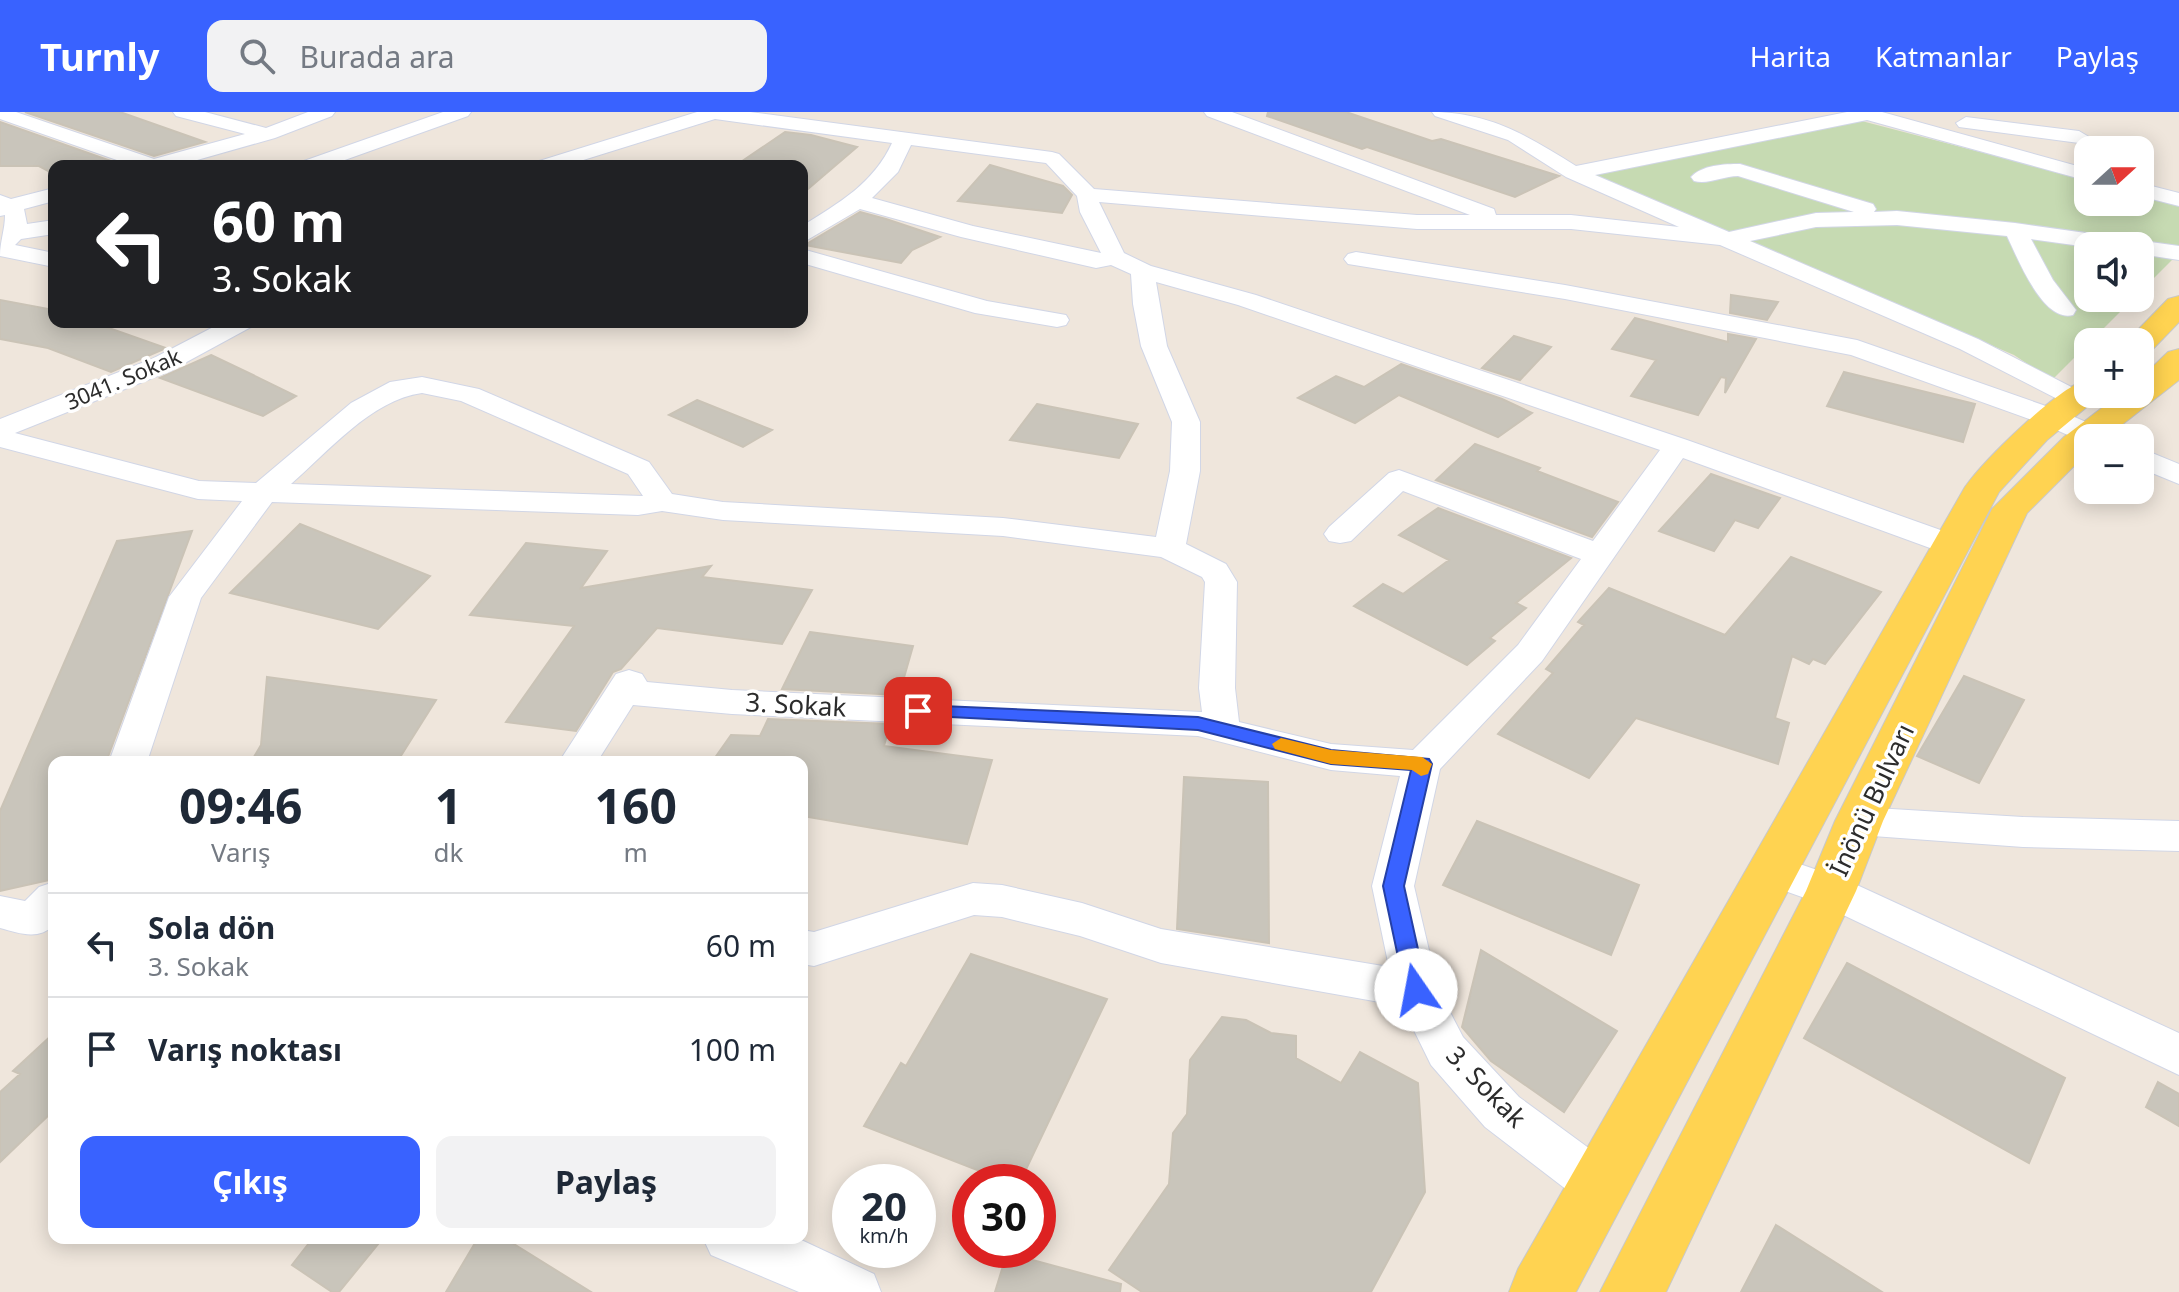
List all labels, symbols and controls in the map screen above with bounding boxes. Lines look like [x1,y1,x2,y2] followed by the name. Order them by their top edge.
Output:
[207,20,767,92] search box
[40,30,159,82] text: Turnly
[235,34,279,78] icon: search
[299,36,455,77] text: Burada ara
[1750,37,1831,75] text: Harita
[1875,37,2012,75] text: Katmanlar
[2056,37,2139,75] text: Paylaş
[2074,136,2154,216] north arrow
[2074,136,2154,504] map controls
[212,182,345,258] text: 60 m
[80,192,184,296] icon: left
[2074,232,2154,312] button: sound
[212,254,352,303] text: 3. Sokak
[2074,328,2154,408] button: +
[60,340,185,416] street label: 3041. Sokak
[2074,424,2154,504] button: −
[884,677,952,745] pin
[745,683,848,725] street label: 3. Sokak
[896,689,940,733] icon: arrive
[1820,717,1922,882] street label: İnönü Bulvarı
[179,773,302,838] text: 09:46
[435,773,462,838] text: 1
[595,773,677,838] text: 160
[211,834,271,870] text: Varış
[434,834,463,870] text: dk
[624,834,648,870] text: m
[148,907,275,948] text: Sola dön
[80,923,124,967] icon: left
[706,925,776,966] text: 60 m
[148,948,249,984] text: 3. Sokak
[1374,948,1458,1032] position arrow
[80,1027,124,1071] icon: arrive
[148,1029,342,1070] text: Varış noktası
[689,1029,776,1070] text: 100 m
[1439,1037,1535,1135] street label: 3. Sokak
[80,1136,420,1228] button: Çıkış
[436,1136,776,1228] button: Paylaş
[952,1164,1056,1268] speed limit sign: 30
[861,1178,907,1233] text: 20
[859,1222,909,1249] text: km/h

